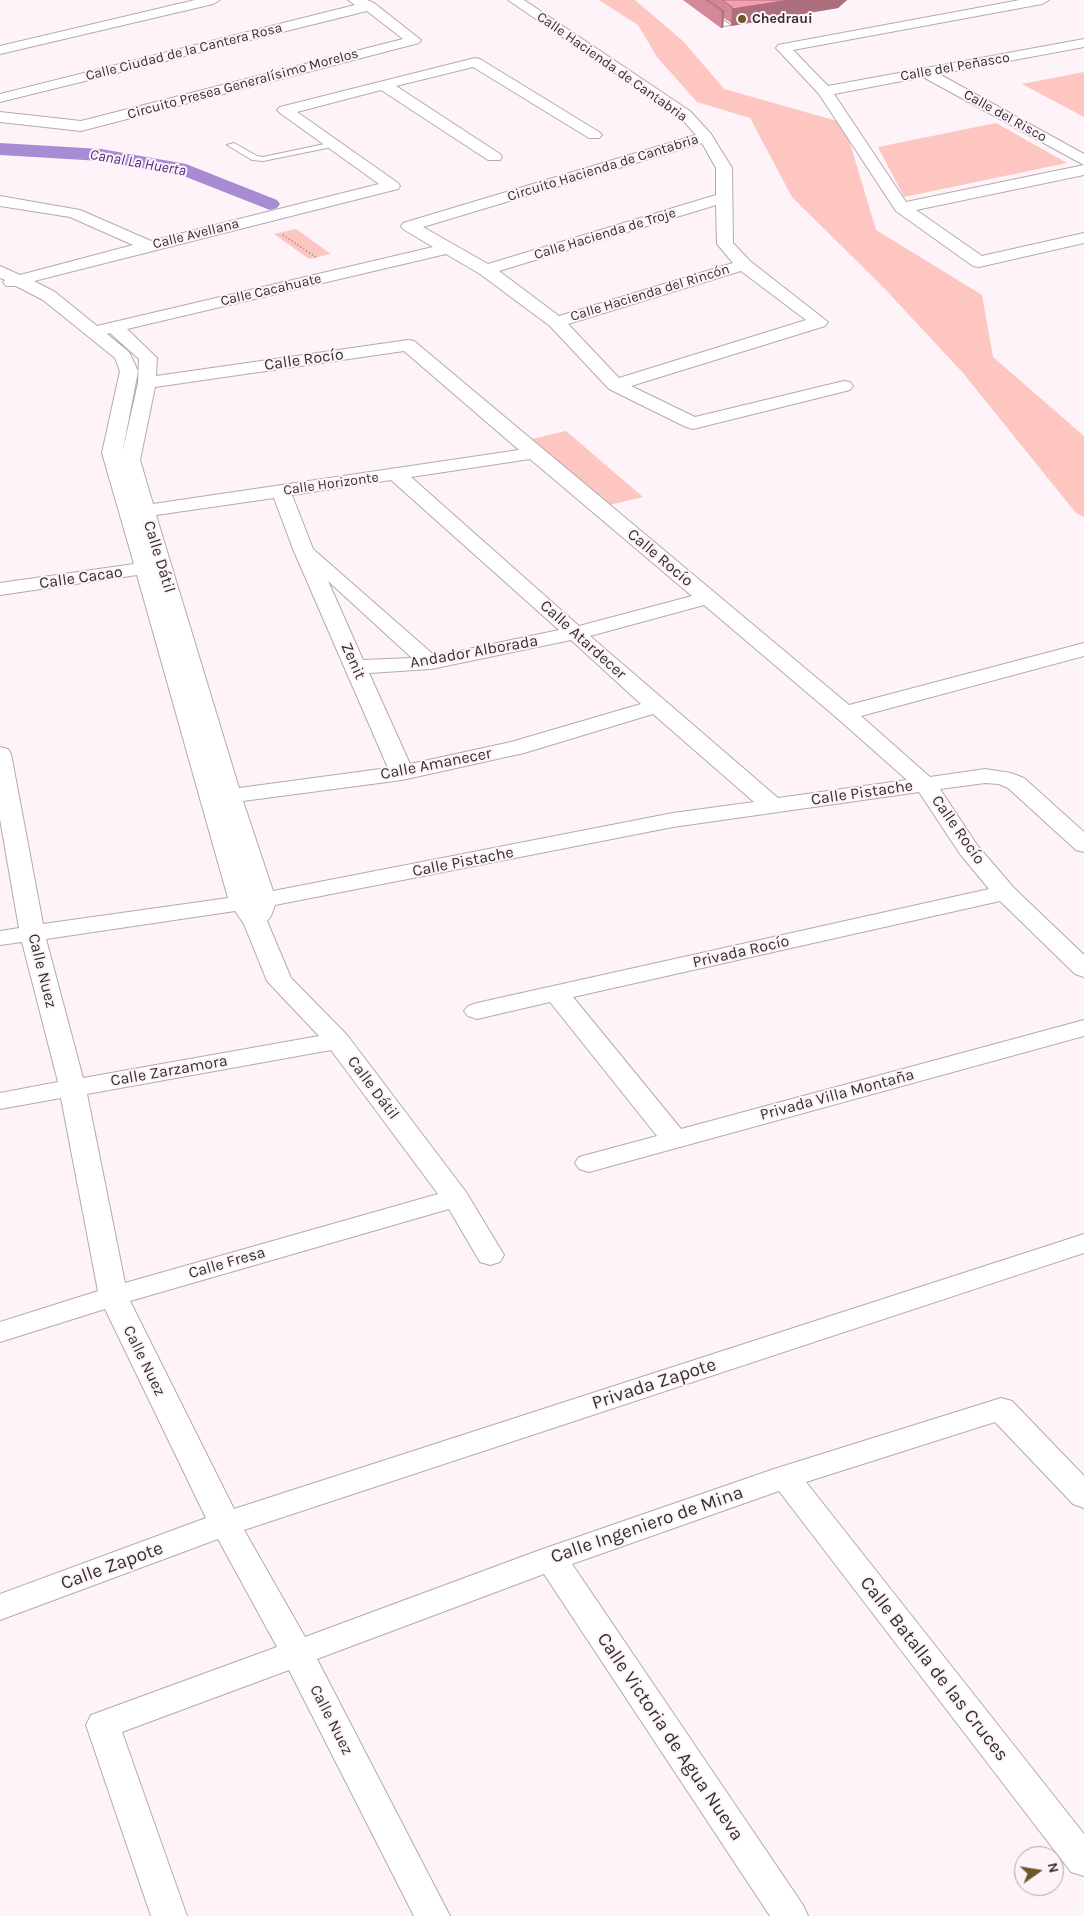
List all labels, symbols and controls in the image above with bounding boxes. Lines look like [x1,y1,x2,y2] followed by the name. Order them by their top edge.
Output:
[534,9,690,125] street label: Calle Hacienda de Cantabria
[752,11,813,27] place label: Chedraui
[736,13,748,25] marker: Chedraui
[84,19,284,85] street label: Calle Ciudad de la Cantera Rosa
[126,45,360,123] street label: Circuito Presea Generalísimo Morelos
[899,49,1011,85] street label: Calle del Peñasco
[961,86,1049,146] street label: Calle del Risco
[505,131,701,205] street label: Circuito Hacienda de Cantabria
[88,146,188,180] water label: Canal La Huerta
[532,204,678,264] street label: Calle Hacienda de Troje
[151,215,241,253] street label: Calle Avellana
[568,261,732,325] street label: Calle Hacienda del Rincón
[219,270,323,310] street label: Calle Cacahuate
[263,345,345,375] street label: Calle Rocío
[282,469,380,499] street label: Calle Horizonte
[139,519,179,595] street label: Calle Dátil
[623,525,697,591] street label: Calle Rocío
[38,563,124,593] street label: Calle Cacao
[536,596,630,684] street label: Calle Atardecer
[408,631,540,673] street label: Andador Alborada
[336,640,370,682] street label: Zenit
[379,744,493,784] street label: Calle Amanecer
[810,776,914,810] street label: Calle Pistache
[927,792,989,868] street label: Calle Rocío
[411,843,515,881] street label: Calle Pistache
[23,932,61,1010] street label: Calle Nuez
[691,932,791,972] street label: Privada Rocío
[109,1051,229,1091] street label: Calle Zarzamora
[343,1053,403,1123] street label: Calle Dátil
[758,1065,916,1125] street label: Privada Villa Montaña
[186,1243,268,1283] street label: Calle Fresa
[119,1323,169,1399] street label: Calle Nuez
[589,1353,719,1415] street label: Privada Zapote
[548,1481,746,1569] street label: Calle Ingeniero de Mina
[58,1537,166,1595] street label: Calle Zapote
[855,1572,1013,1766] street label: Calle Batalla de las Cruces
[592,1629,748,1845] street label: Calle Victoria de Agua Nueva
[305,1682,357,1758] street label: Calle Nuez
[1014,1846,1064,1896] north arrow
[1044,1861,1063,1875] text: N

